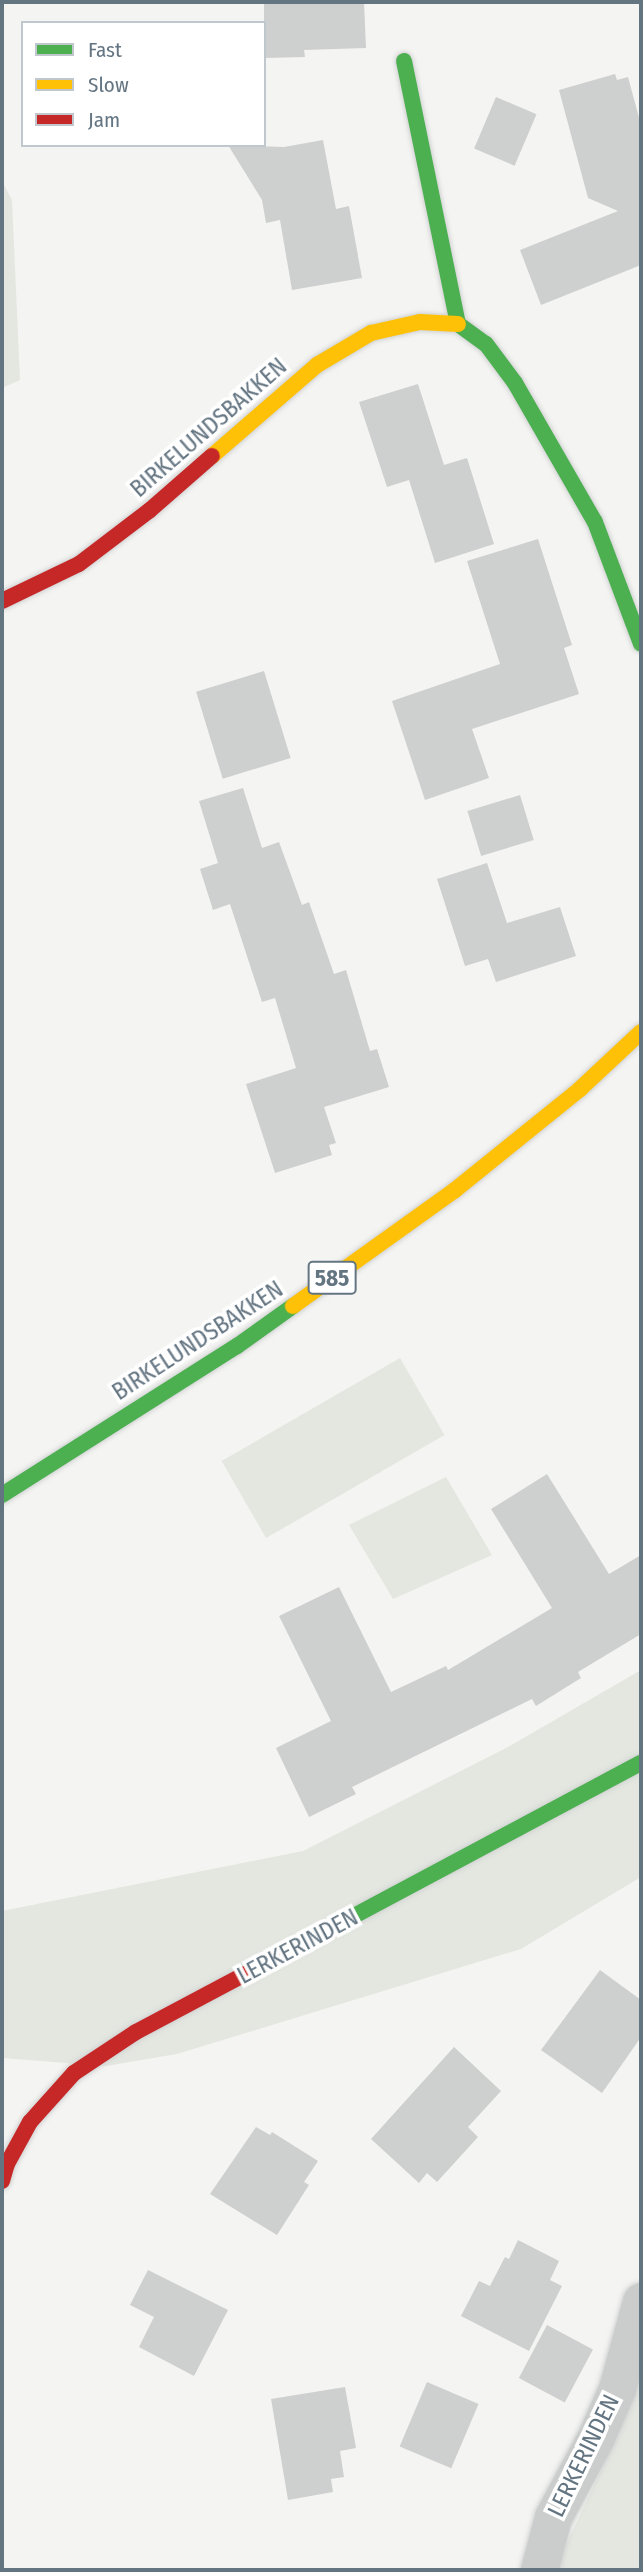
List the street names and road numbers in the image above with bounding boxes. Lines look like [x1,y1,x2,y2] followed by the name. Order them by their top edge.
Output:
[125,352,293,504] street label: BIRKELUNDSBAKKEN
[308,1259,356,1298] road number: 585
[107,1275,289,1407] street label: BIRKELUNDSBAKKEN
[233,1903,363,1991] street label: LERKERINDEN
[542,2390,626,2522] street label: LERKERINDEN

